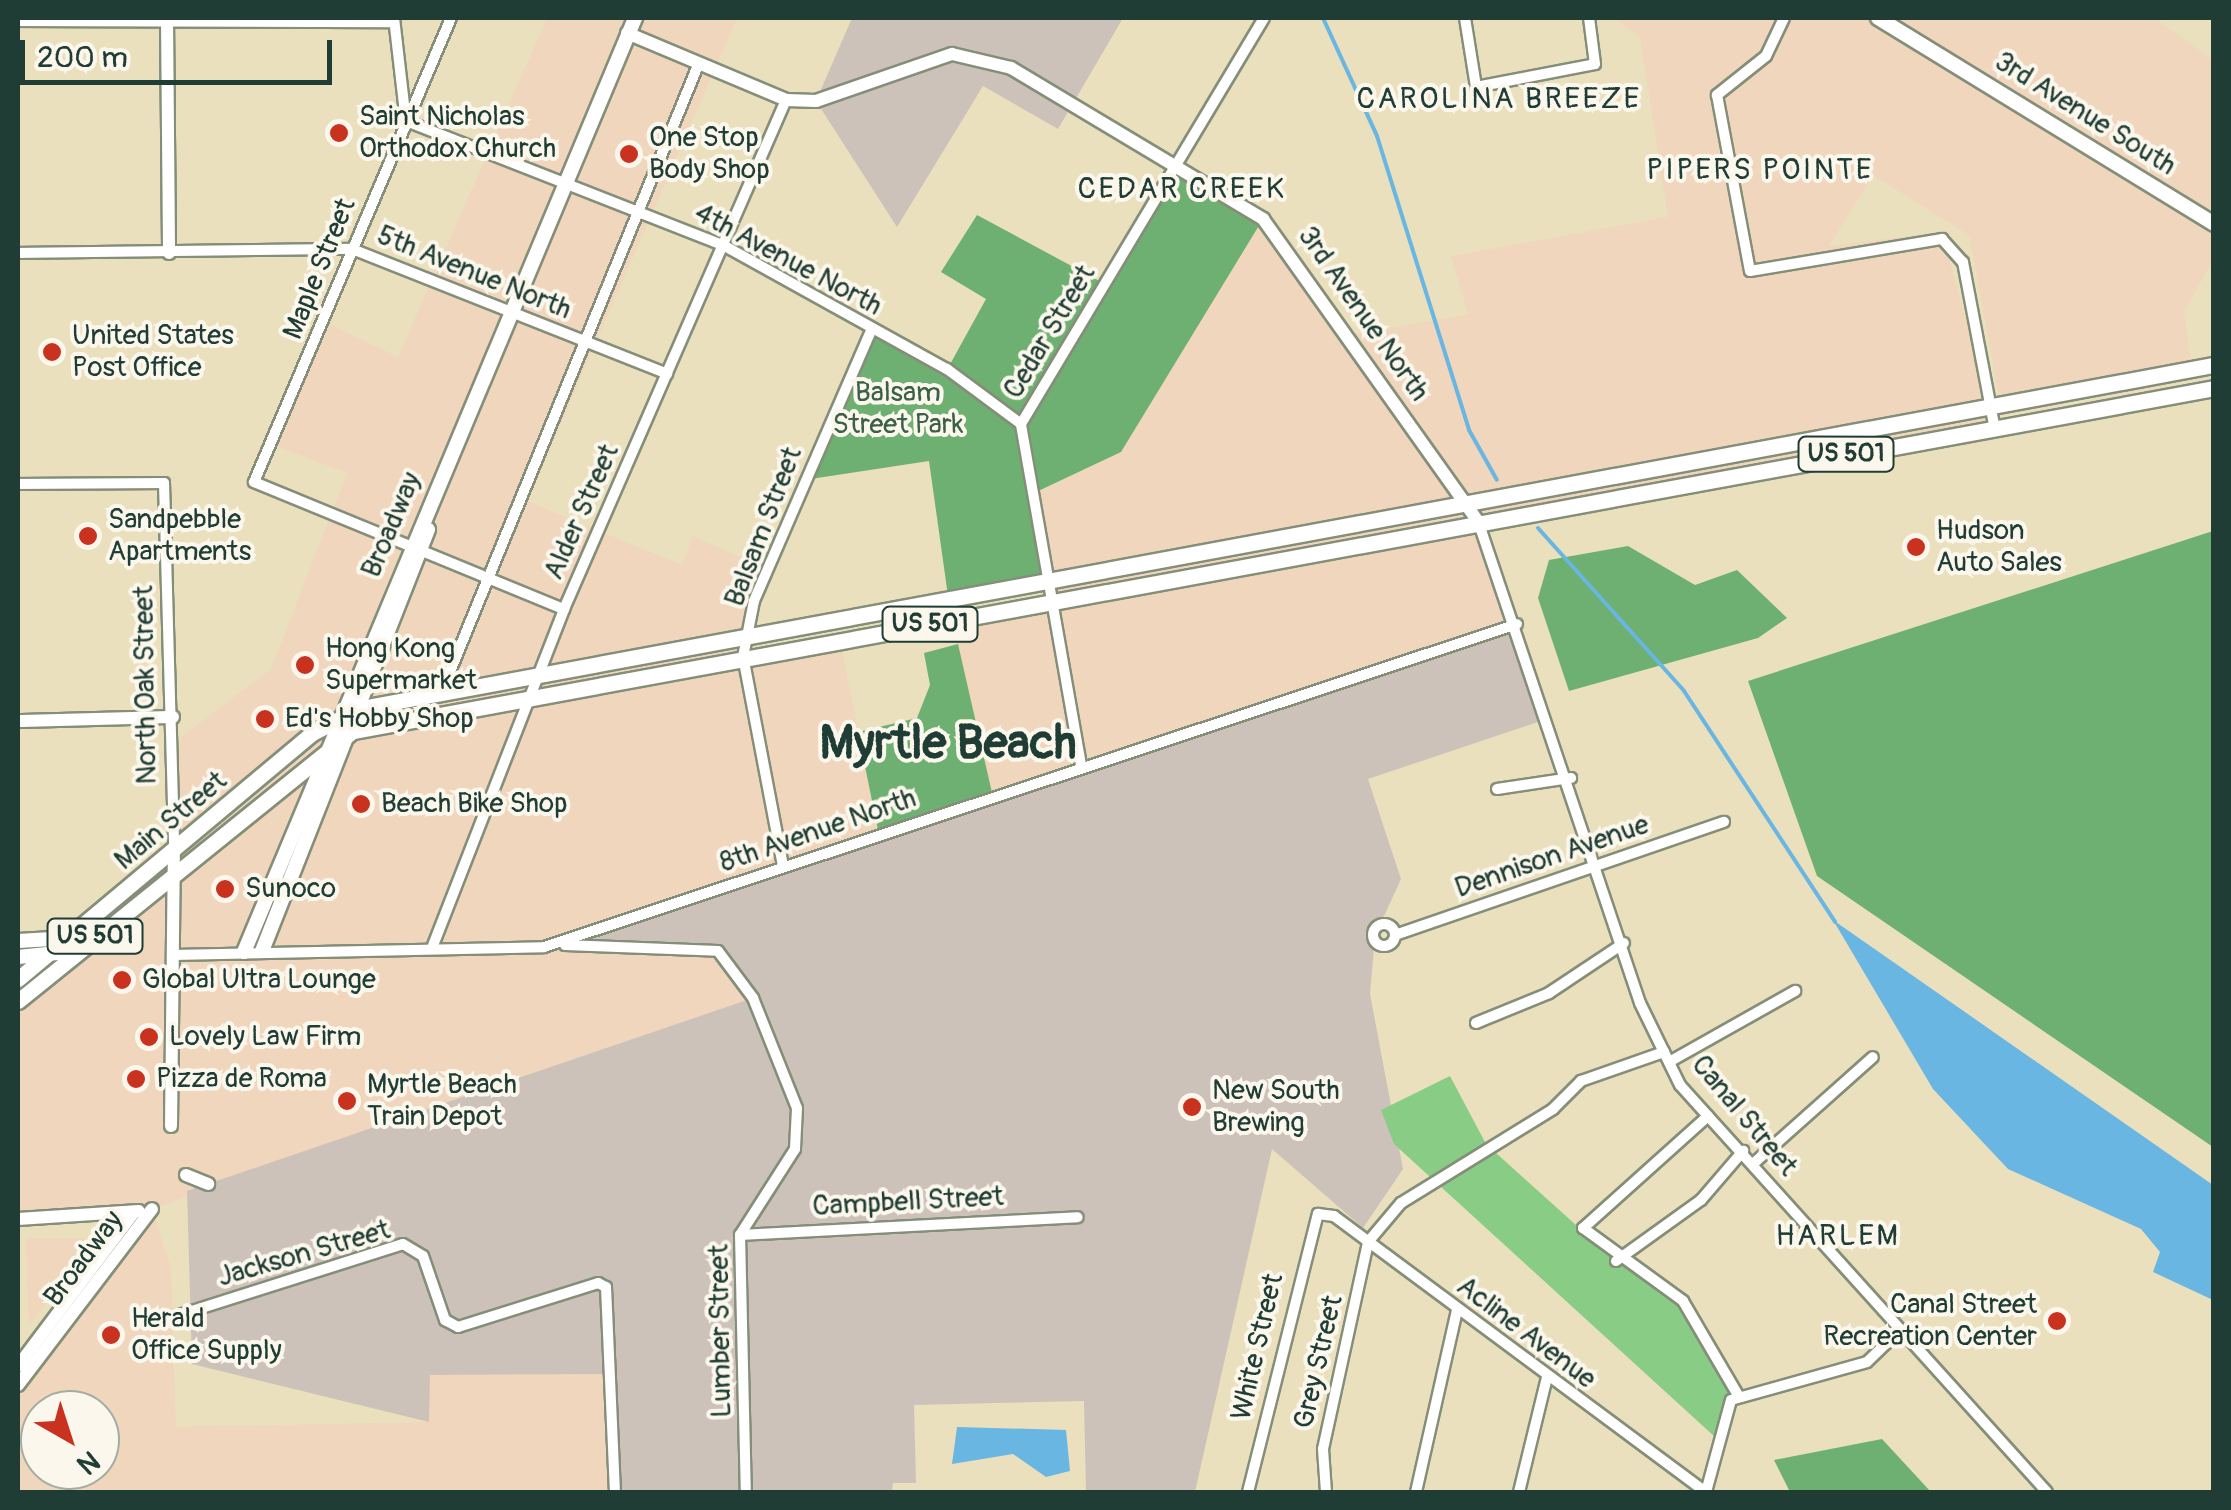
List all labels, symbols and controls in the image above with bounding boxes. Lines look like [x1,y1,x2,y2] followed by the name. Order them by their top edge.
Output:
[25,20,338,82] scale bar
[37,39,128,76] text: 200 m
[1988,45,2182,183] street label: 3rd Avenue South
[1356,81,1642,117] district label: CAROLINA BREEZE
[359,100,556,166] place label: Saint Nicholas Orthodox Church
[649,121,770,187] place label: One Stop Body Shop
[328,122,350,144] marker: Saint Nicholas Orthodox Church
[618,143,640,165] marker: One Stop Body Shop
[1646,152,1874,188] district label: PIPERS POINTE
[1078,171,1286,207] district label: CEDAR CREEK
[277,194,363,344] street label: Maple Street
[689,197,887,323] street label: 4th Avenue North
[372,219,576,327] street label: 5th Avenue North
[1290,220,1436,408] street label: 3rd Avenue North
[997,259,1103,405] street label: Cedar Street
[72,319,234,385] place label: United States Post Office
[41,341,63,363] marker: United States Post Office
[832,376,964,442] park label: Balsam Street Park
[1796,434,1896,474] road number: US 501
[537,439,627,585] street label: Alder Street
[718,443,810,611] street label: Balsam Street
[355,467,429,583] street label: Broadway
[108,503,251,569] place label: Sandpebble Apartments
[1936,514,2062,580] place label: Hudson Auto Sales
[77,525,99,547] marker: Sandpebble Apartments
[1905,536,1927,558] marker: Hudson Auto Sales
[127,585,165,785] street label: North Oak Street
[880,604,980,644] road number: US 501
[325,632,477,698] place label: Hong Kong Supermarket
[294,654,316,676] marker: Hong Kong Supermarket
[285,702,474,736] place label: Ed's Hobby Shop
[254,708,276,730] marker: Ed's Hobby Shop
[819,715,1077,773] district label: Myrtle Beach
[108,765,234,877] street label: Main Street
[716,782,920,880] street label: 8th Avenue North
[381,787,567,821] place label: Beach Bike Shop
[350,793,372,815] marker: Beach Bike Shop
[1451,808,1653,906] street label: Dennison Avenue
[245,872,336,906] place label: Sunoco
[214,878,236,900] marker: Sunoco
[45,916,145,956] road number: US 501
[142,963,376,997] place label: Global Ultra Lounge
[111,969,133,991] marker: Global Ultra Lounge
[169,1020,361,1054] place label: Lovely Law Firm
[138,1026,160,1048] marker: Lovely Law Firm
[1684,1049,1804,1183] street label: Canal Street
[156,1062,327,1096] place label: Pizza de Roma
[125,1068,147,1090] marker: Pizza de Roma
[367,1068,517,1134] place label: Myrtle Beach Train Depot
[1212,1074,1340,1140] place label: New South Brewing
[336,1090,358,1112] marker: Myrtle Beach Train Depot
[1181,1096,1203,1118] marker: New South Brewing
[812,1180,1004,1224] street label: Campbell Street
[37,1205,131,1313] street label: Broadway
[214,1213,394,1295] street label: Jackson Street
[1776,1218,1900,1254] district label: HARLEM
[703,1244,739,1418] street label: Lumber Street
[1225,1270,1291,1424] street label: White Street
[1450,1270,1602,1396] street label: Acline Avenue
[1823,1288,2037,1354] place label: Canal Street Recreation Center
[1287,1292,1351,1432] street label: Grey Street
[131,1302,282,1368] place label: Herald Office Supply
[2046,1310,2068,1332] marker: Canal Street Recreation Center
[100,1324,122,1346] marker: Herald Office Supply
[20,1390,120,1490] north arrow
[70,1443,106,1482] text: N

